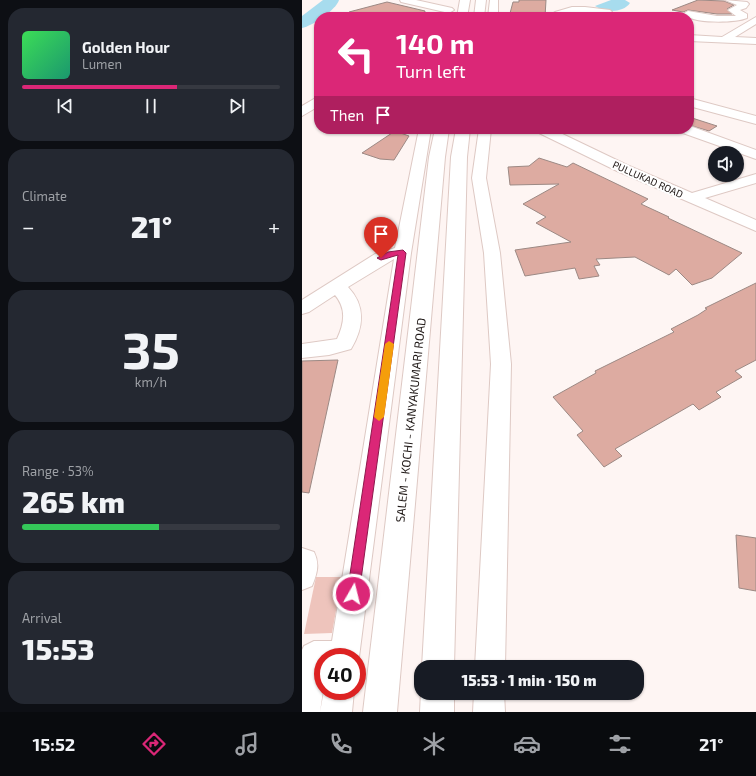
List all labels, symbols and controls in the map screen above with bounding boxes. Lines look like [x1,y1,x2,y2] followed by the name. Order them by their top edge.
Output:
[396,26,474,60] text: 140 m
[330,28,382,80] icon: left
[82,38,170,56] text: Golden Hour
[82,56,122,72] text: Lumen
[396,60,466,82] text: Turn left
[54,95,76,117] icon: previous
[140,95,162,117] icon: pause
[226,95,248,117] icon: next
[372,104,394,126] icon: arrive
[330,106,364,124] text: Then
[708,146,744,182] map controls
[708,146,744,182] button: sound
[611,158,685,200] street label: PULLUKAD ROAD
[22,188,67,204] text: Climate
[131,208,172,244] text: 21°
[22,213,35,239] text: −
[268,213,280,239] text: +
[364,217,398,258] pin
[370,223,392,245] icon: arrive
[122,317,180,379] text: 35
[392,317,428,523] street label: SALEM - KOCHI - KANYAKUMARI ROAD
[135,374,167,390] text: km/h
[22,463,94,479] text: Range · 53%
[22,483,125,519] text: 265 km
[332,573,374,615] position arrow
[22,610,62,626] text: Arrival
[22,630,94,666] text: 15:53
[314,648,366,700] speed limit sign: 40
[462,671,596,689] text: 15:53 · 1 min · 150 m
[140,730,168,758] icon: directions
[233,730,261,758] icon: music
[327,730,355,758] icon: phone
[420,730,448,758] icon: climate
[513,730,541,758] icon: car
[606,730,634,758] icon: filters
[33,733,75,755] text: 15:52
[699,733,723,755] text: 21°

